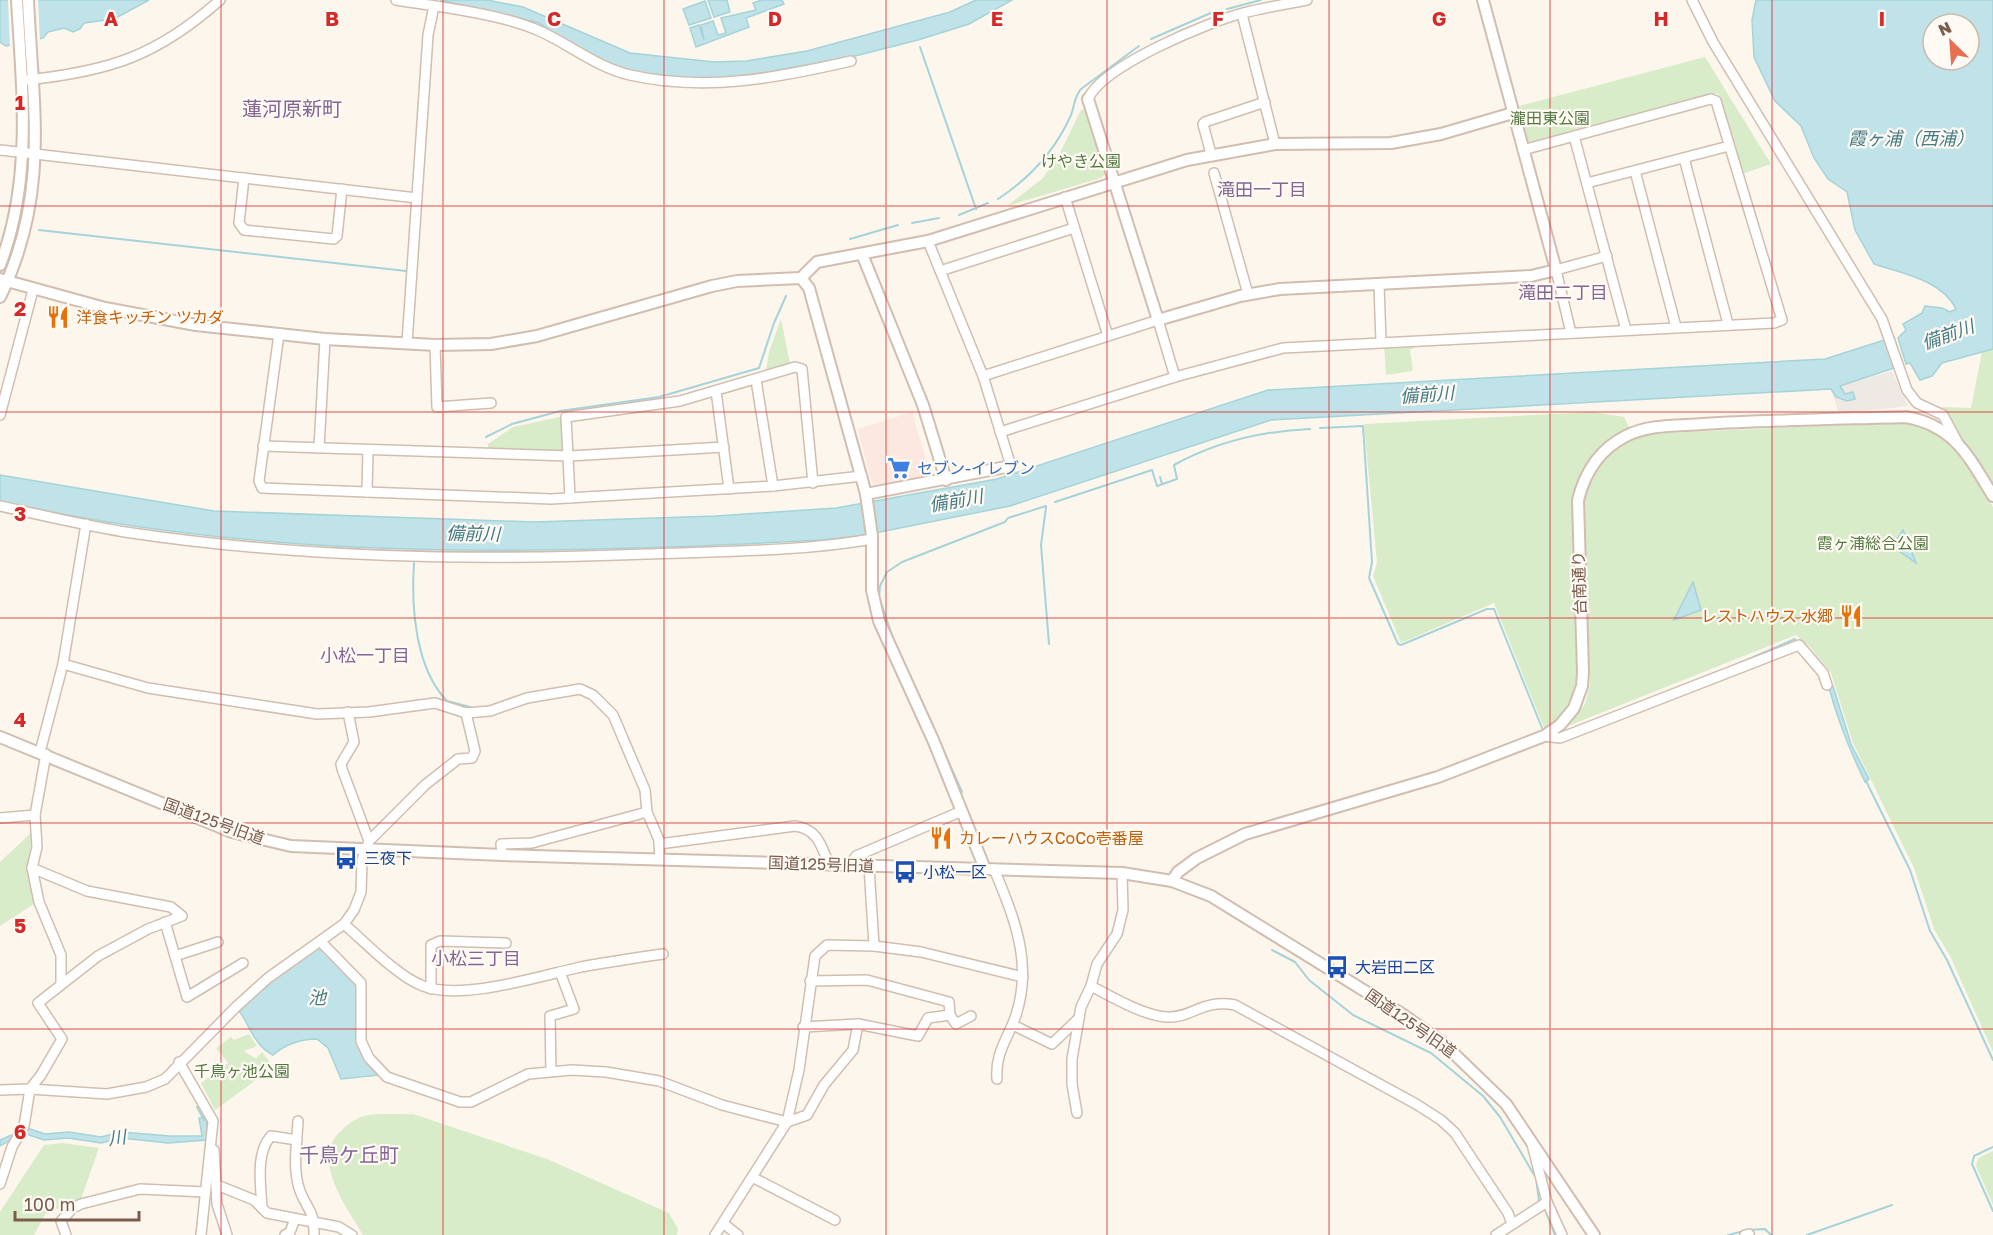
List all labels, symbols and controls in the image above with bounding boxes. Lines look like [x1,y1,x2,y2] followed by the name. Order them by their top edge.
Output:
[104,6,118,30] text: A
[325,6,339,30] text: B
[547,6,561,30] text: C
[768,6,782,30] text: D
[991,6,1003,30] text: E
[1212,6,1224,30] text: F
[1432,6,1446,30] text: G
[1653,6,1669,30] text: H
[1879,6,1885,30] text: I
[1921,12,1981,72] north arrow
[1935,17,1954,40] text: N
[15,90,25,114] text: 1
[242,96,342,120] district label: 蓮河原新町
[1510,108,1590,128] park label: 瀧田東公園
[1848,127,1974,149] water label: 霞ヶ浦（西浦）
[1041,151,1121,171] park label: けやき公園
[1217,178,1307,200] district label: 滝田一丁目
[1518,281,1608,303] district label: 滝田二丁目
[14,296,26,320] text: 2
[45,304,71,330] restaurant icon: 洋食キッチン ツカダ
[76,307,224,327] place label: 洋食キッチン ツカダ
[1919,314,1979,354] water label: 備前川
[1399,381,1457,407] water label: 備前川
[886,455,912,481] supermarket icon: セブン-イレブン
[917,458,1035,478] place label: セブン-イレブン
[927,484,986,516] water label: 備前川
[14,501,26,525] text: 3
[446,522,502,545] water label: 備前川
[1817,533,1929,553] park label: 霞ヶ浦総合公園
[1568,551,1590,615] street label: 台南通り
[1838,603,1864,629] restaurant icon: レストハウス 水郷
[1701,606,1833,626] place label: レストハウス 水郷
[320,644,410,666] district label: 小松一丁目
[14,707,26,731] text: 4
[161,793,267,849] street label: 国道125号旧道
[928,825,954,851] restaurant icon: カレーハウスCoCo壱番屋
[959,828,1144,848] place label: カレーハウスCoCo壱番屋
[333,845,359,871] bus stop icon: 三夜下
[364,848,412,868] place label: 三夜下
[768,852,874,876] street label: 国道125号旧道
[892,859,918,885] bus stop icon: 小松一区
[923,862,987,882] place label: 小松一区
[14,913,26,937] text: 5
[431,947,521,969] district label: 小松三丁目
[1324,954,1350,980] bus stop icon: 大岩田二区
[1355,957,1435,977] place label: 大岩田二区
[1362,984,1460,1062] street label: 国道125号旧道
[308,986,328,1008] water label: 池
[194,1061,290,1081] park label: 千鳥ヶ池公園
[14,1119,26,1143] text: 6
[107,1125,129,1149] water label: 川
[299,1142,399,1166] district label: 千鳥ケ丘町
[15,1184,140,1222] scale bar
[24,1193,75,1215] text: 100 m

